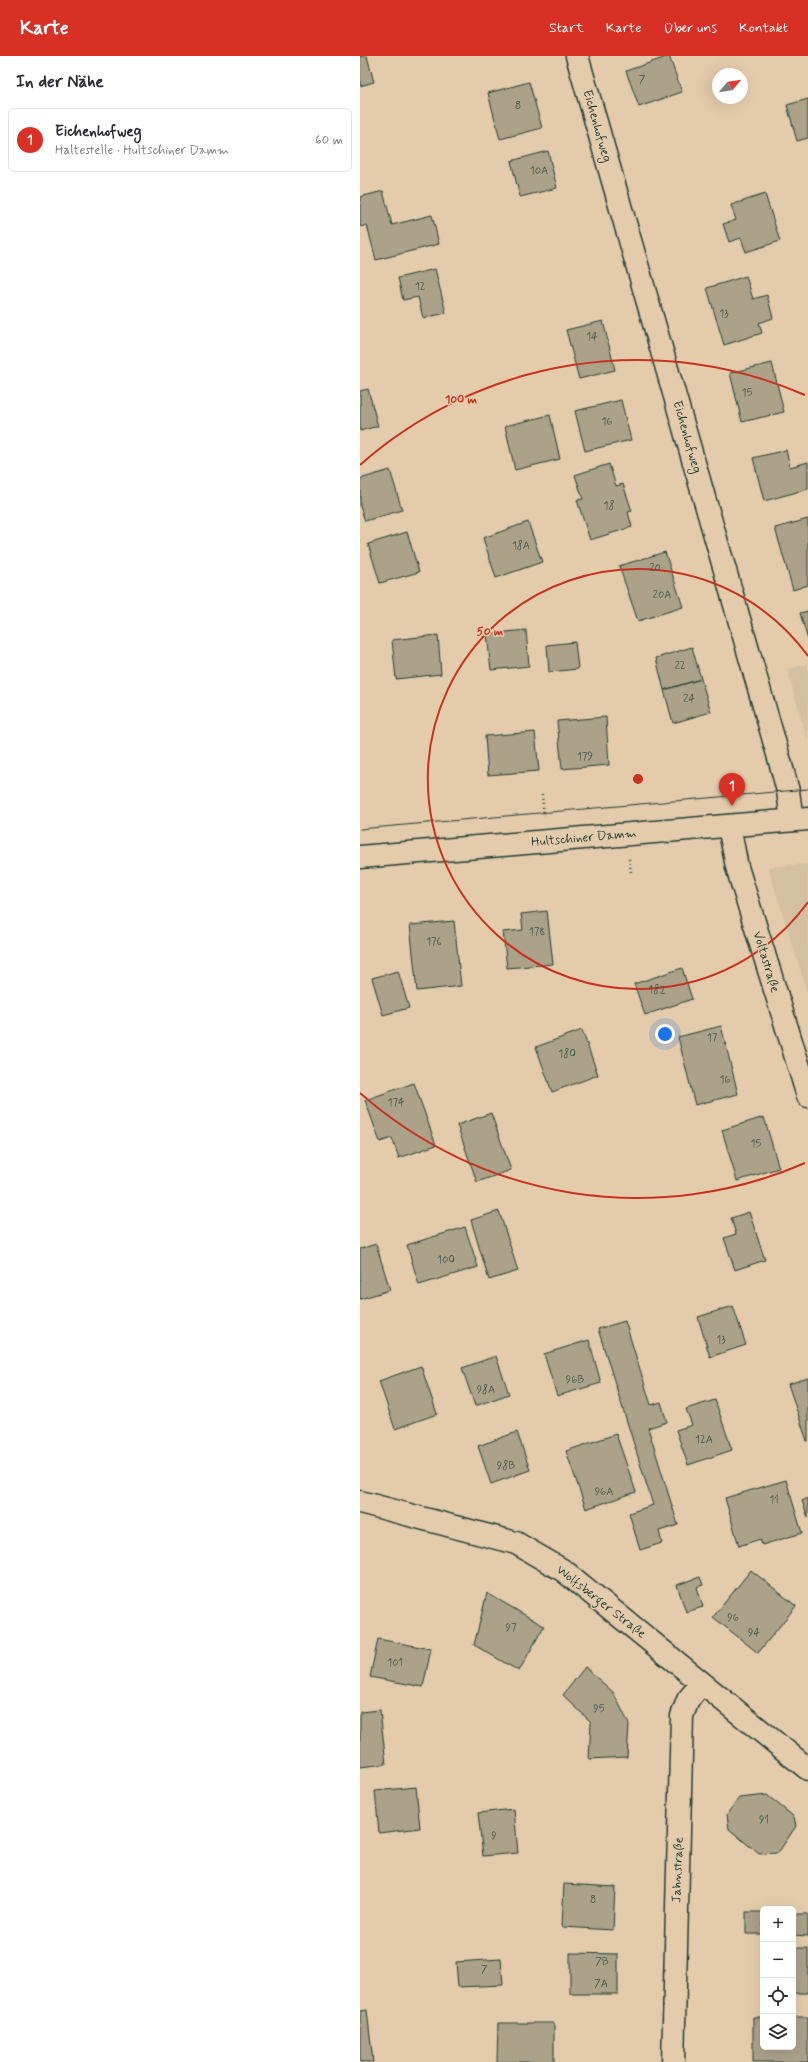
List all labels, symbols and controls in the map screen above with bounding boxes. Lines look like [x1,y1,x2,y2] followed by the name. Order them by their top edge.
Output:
[20,16,69,41] text: Karte
[549,19,584,37] text: Start
[606,19,641,37] text: Karte
[663,19,717,37] text: Über uns
[739,19,788,37] text: Kontakt
[712,68,748,104] north arrow
[16,71,104,93] text: In der Nähe
[639,73,646,87] house number: 7
[578,88,616,165] street label: Eichenhofweg
[515,99,521,113] house number: 8
[55,122,141,142] text: Eichenhofweg
[27,132,33,149] text: 1
[315,132,343,149] text: 60 m
[55,142,229,159] text: Haltestelle · Hultschiner Damm
[530,164,548,178] house number: 10A
[415,280,426,294] house number: 12
[719,307,729,321] house number: 13
[586,330,598,344] house number: 14
[742,386,753,400] house number: 15
[445,392,478,408] text: 100 m
[668,399,706,476] street label: Eichenhofweg
[602,415,613,429] house number: 16
[604,499,614,513] house number: 18
[512,539,530,553] house number: 18A
[649,561,661,575] house number: 20
[653,588,671,602] house number: 20A
[477,624,504,640] text: 50 m
[674,659,686,673] house number: 22
[683,692,695,706] house number: 24
[577,750,593,764] house number: 179
[631,772,645,786] centre of rings
[719,773,745,806] pin: 1
[531,825,637,851] street label: Hultschiner Damm
[529,925,545,939] house number: 178
[749,929,783,995] street label: Voltastraße
[426,935,442,949] house number: 176
[648,983,666,997] house number: 182
[655,1024,675,1044] your location
[707,1031,718,1045] house number: 17
[558,1047,576,1061] house number: 180
[720,1073,731,1087] house number: 16
[388,1096,405,1110] house number: 174
[751,1137,762,1151] house number: 15
[437,1253,455,1267] house number: 100
[716,1333,726,1347] house number: 13
[566,1373,584,1387] house number: 96B
[477,1383,495,1397] house number: 98A
[695,1433,713,1447] house number: 12A
[497,1459,515,1473] house number: 98B
[595,1485,613,1499] house number: 96A
[769,1493,779,1507] house number: 11
[551,1562,649,1644] street label: Wolfsberger Straße
[727,1611,739,1625] house number: 96
[506,1621,517,1635] house number: 97
[748,1626,760,1640] house number: 94
[387,1656,403,1670] house number: 101
[593,1702,605,1716] house number: 95
[759,1813,769,1827] house number: 91
[491,1829,497,1843] house number: 9
[668,1837,688,1903] street label: Jahnstraße
[590,1893,596,1907] house number: 8
[760,1906,796,2050] map controls
[760,1906,796,1942] button: +
[760,1942,796,1978] button: −
[595,1955,609,1969] house number: 7B
[481,1963,488,1977] house number: 7
[594,1977,608,1991] house number: 7A
[760,1978,796,2014] button: locate
[760,2014,796,2050] button: layers

